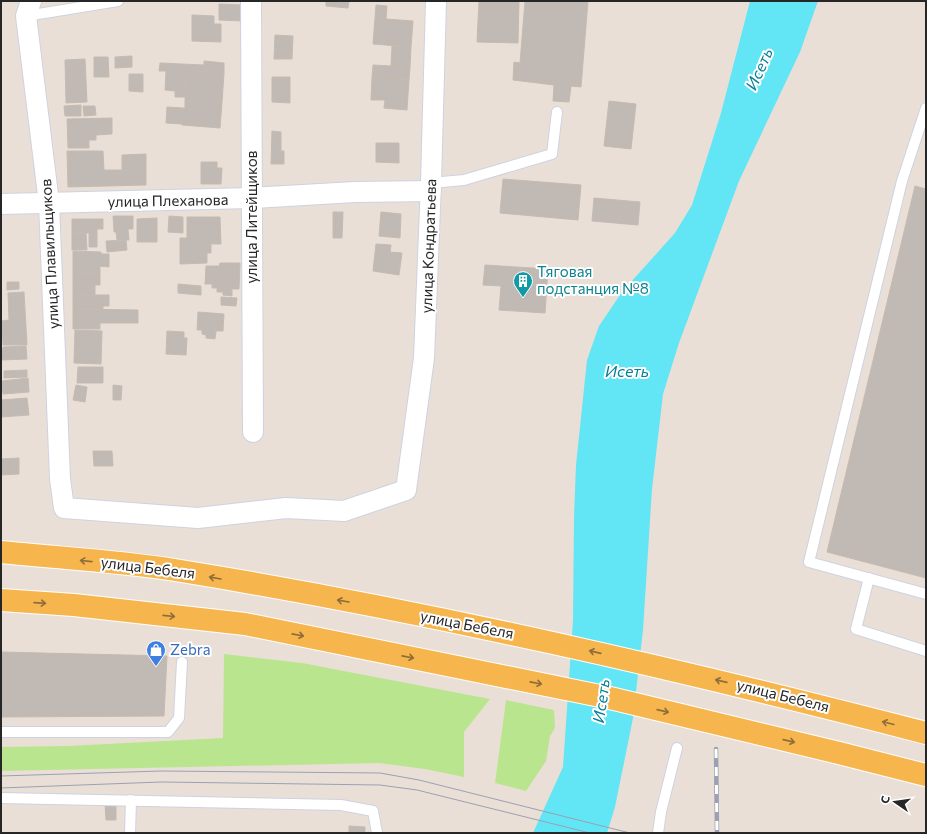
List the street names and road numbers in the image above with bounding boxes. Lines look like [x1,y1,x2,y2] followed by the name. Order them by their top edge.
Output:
[242,150,260,284] street label: улица Литейщиков
[36,178,62,330] street label: улица Плавильщиков
[417,178,439,314] street label: улица Кондратьева
[107,190,228,210] street label: улица Плеханова
[100,552,196,582] street label: улица Бебеля
[419,606,515,642] street label: улица Бебеля
[735,675,831,715] street label: улица Бебеля

